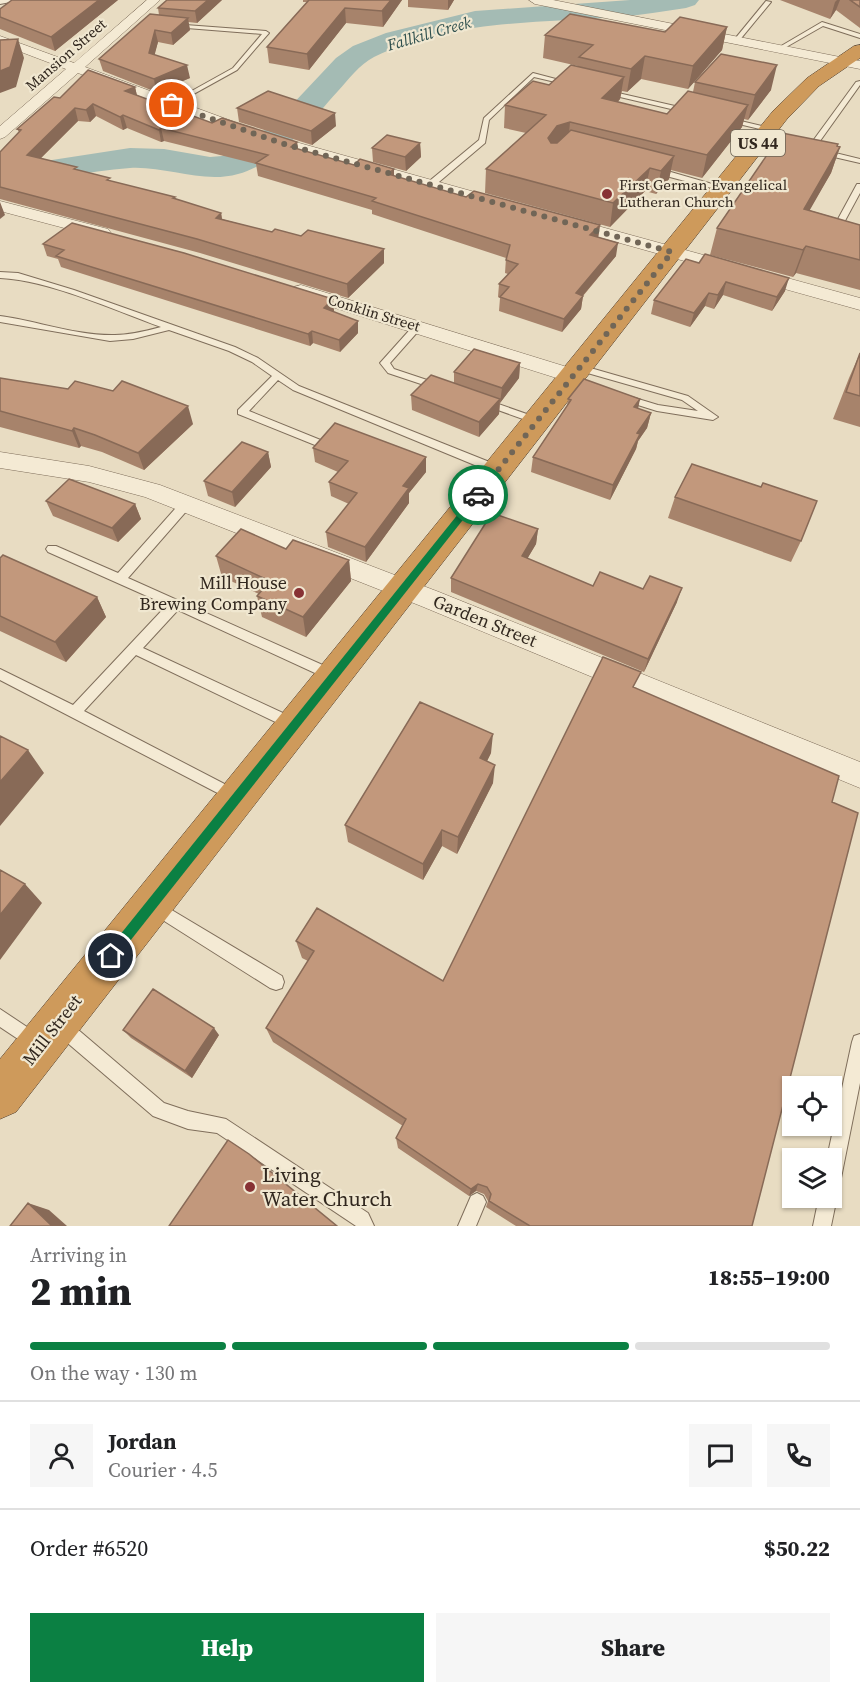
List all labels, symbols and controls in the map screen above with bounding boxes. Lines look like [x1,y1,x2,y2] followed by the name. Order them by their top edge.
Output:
[383,10,474,56] water label: Fallkill Creek
[21,14,111,96] street label: Mansion Street
[146,79,197,130] pin
[155,88,188,121] icon: bag
[731,130,785,156] road number: US 44
[619,174,788,212] place label: First German Evangelical Lutheran Church
[600,187,614,201] marker: First German Evangelical Lutheran Church
[326,289,423,337] street label: Conklin Street
[448,465,508,525] courier
[462,479,495,512] icon: car
[139,570,288,616] place label: Mill House Brewing Company
[292,586,306,600] marker: Mill House Brewing Company
[430,588,541,653] street label: Garden Street
[85,930,136,981] pin
[94,939,127,972] icon: home
[16,989,87,1070] street label: Mill Street
[782,1076,842,1208] map controls
[782,1076,842,1136] button: locate
[782,1148,842,1208] button: layers
[262,1160,392,1213] place label: Living Water Church
[243,1180,257,1194] marker: Living Water Church
[30,1241,127,1269] text: Arriving in
[708,1262,830,1292] text: 18:55–19:00
[30,1265,132,1318] text: 2 min
[30,1359,197,1387] text: On the way · 130 m
[30,1424,93,1487] button: person
[689,1424,752,1487] button: chat
[767,1424,830,1487] button: phone
[108,1426,176,1456] text: Jordan
[108,1456,217,1484] text: Courier · 4.5
[30,1533,148,1563] text: Order #6520
[764,1533,830,1563] text: $50.22
[30,1613,424,1682] button: Help
[436,1613,830,1682] button: Share

